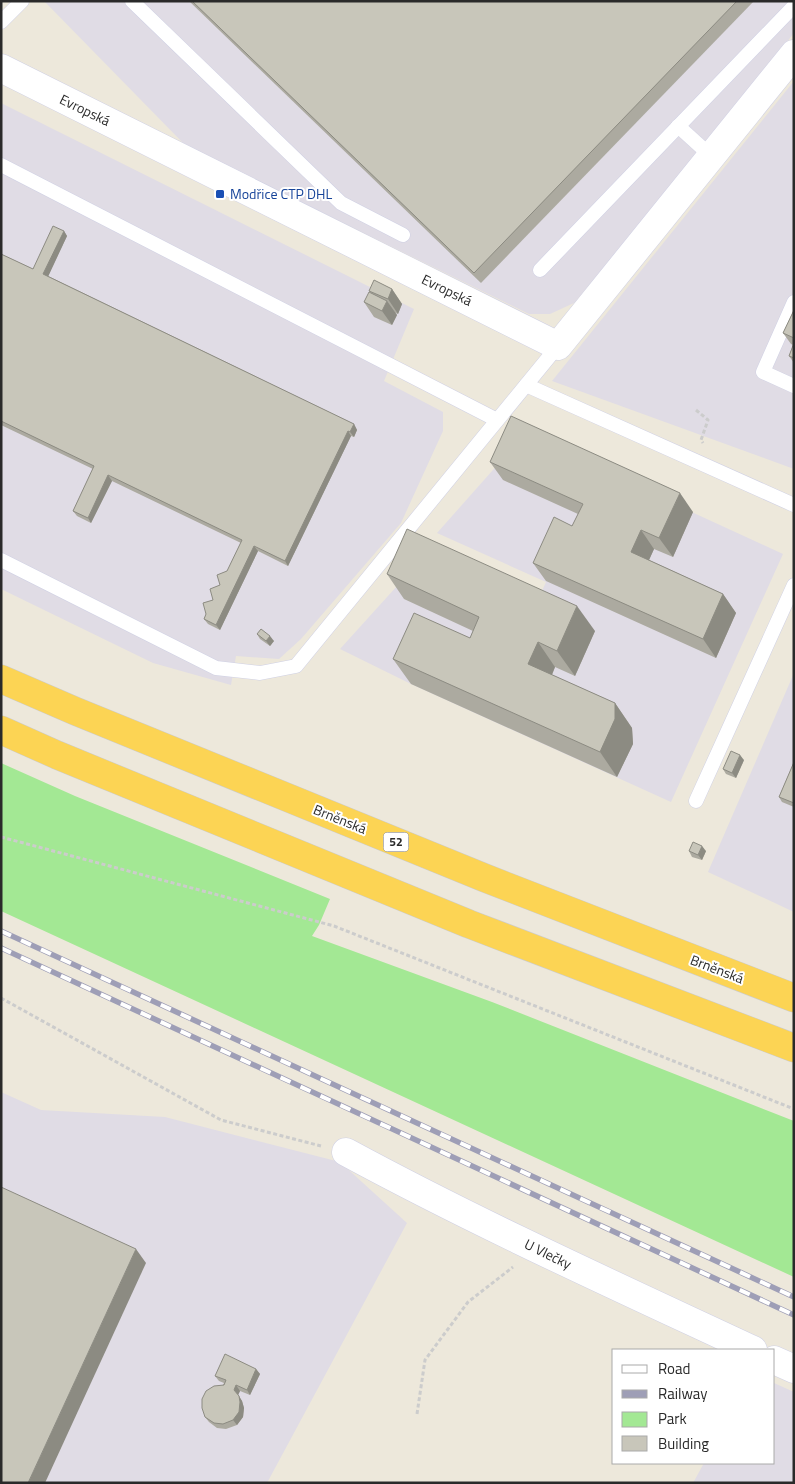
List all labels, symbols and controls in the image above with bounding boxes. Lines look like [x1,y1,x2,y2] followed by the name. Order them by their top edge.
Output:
[56,88,114,131] street label: Evropská
[230,183,332,204] place label: Modřice CTP DHL
[214,188,226,200] marker: Modřice CTP DHL
[418,268,476,311] street label: Evropská
[310,798,370,839] street label: Brněnská
[384,832,408,852] road number: 52
[687,949,747,988] street label: Brněnská
[521,1233,576,1274] street label: U Vlečky
[612,1349,775,1464] legend
[658,1357,690,1380] text: Road
[658,1382,708,1405] text: Railway
[658,1407,687,1430] text: Park
[658,1432,709,1455] text: Building

